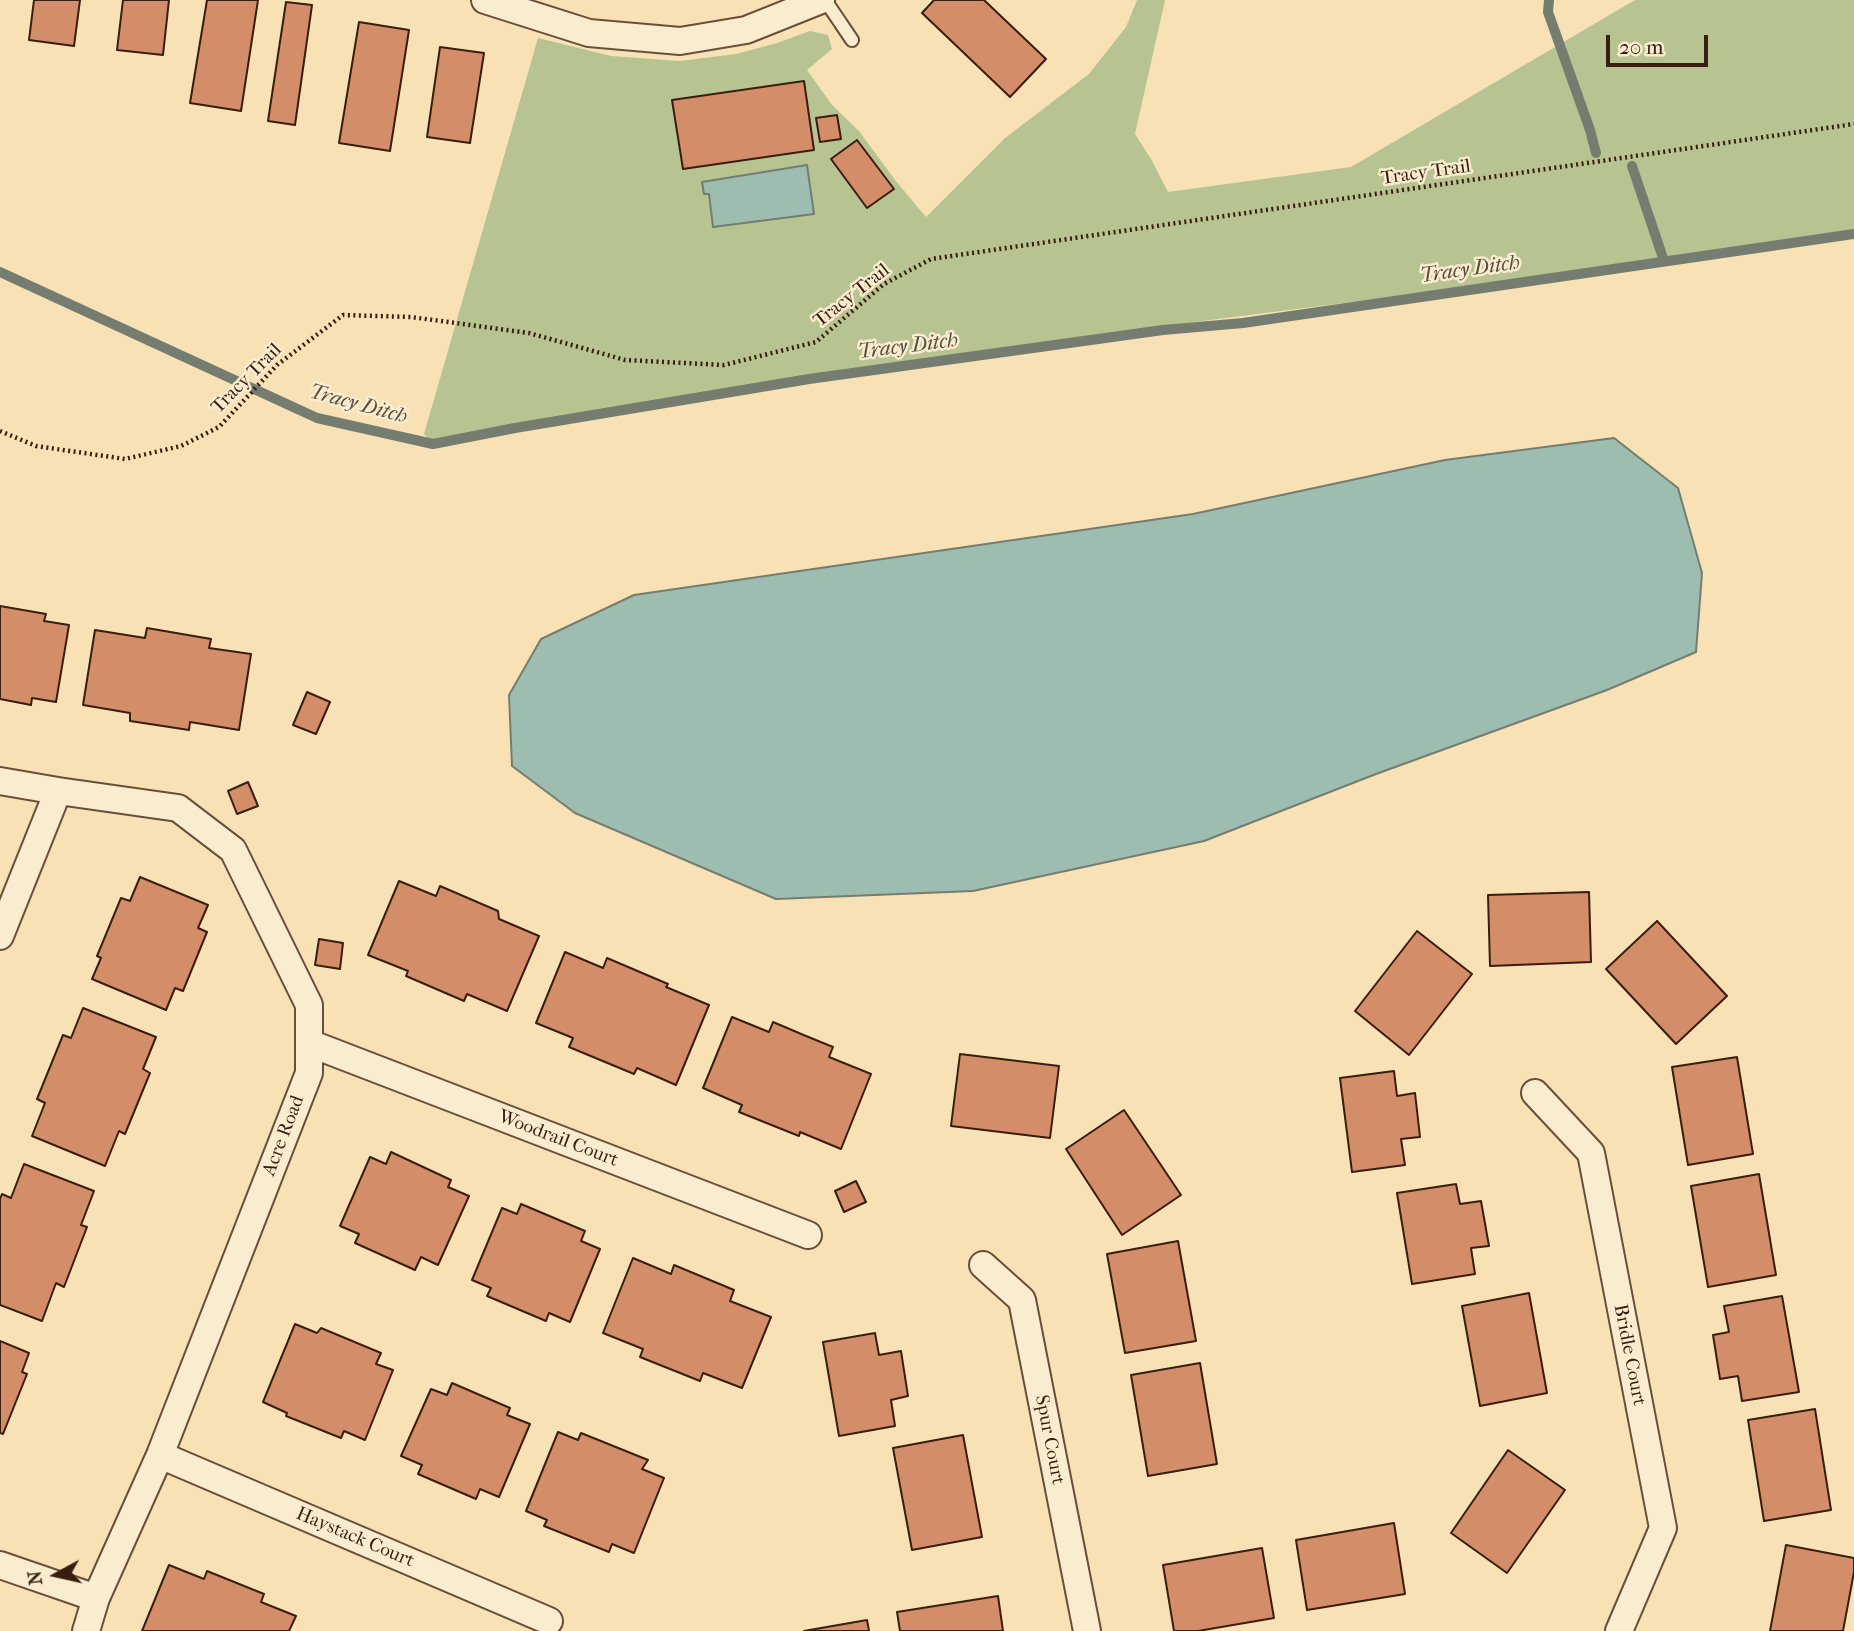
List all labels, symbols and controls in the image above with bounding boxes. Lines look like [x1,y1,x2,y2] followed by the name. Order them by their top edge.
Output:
[1609,21,1710,65] scale bar
[1619,35,1663,59] text: 20 m
[1380,155,1472,191] street label: Tracy Trail
[1419,251,1521,289] water label: Tracy Ditch
[809,259,895,333] street label: Tracy Trail
[857,328,959,366] water label: Tracy Ditch
[207,339,287,419] street label: Tracy Trail
[306,380,410,430] water label: Tracy Ditch
[258,1093,310,1179] street label: Acre Road
[495,1106,621,1172] street label: Woodrail Court
[1608,1302,1650,1408] street label: Bridle Court
[1029,1393,1069,1487] street label: Spur Court
[292,1503,418,1573] street label: Haystack Court
[21,1540,91,1610] north arrow
[23,1569,47,1587] text: N

